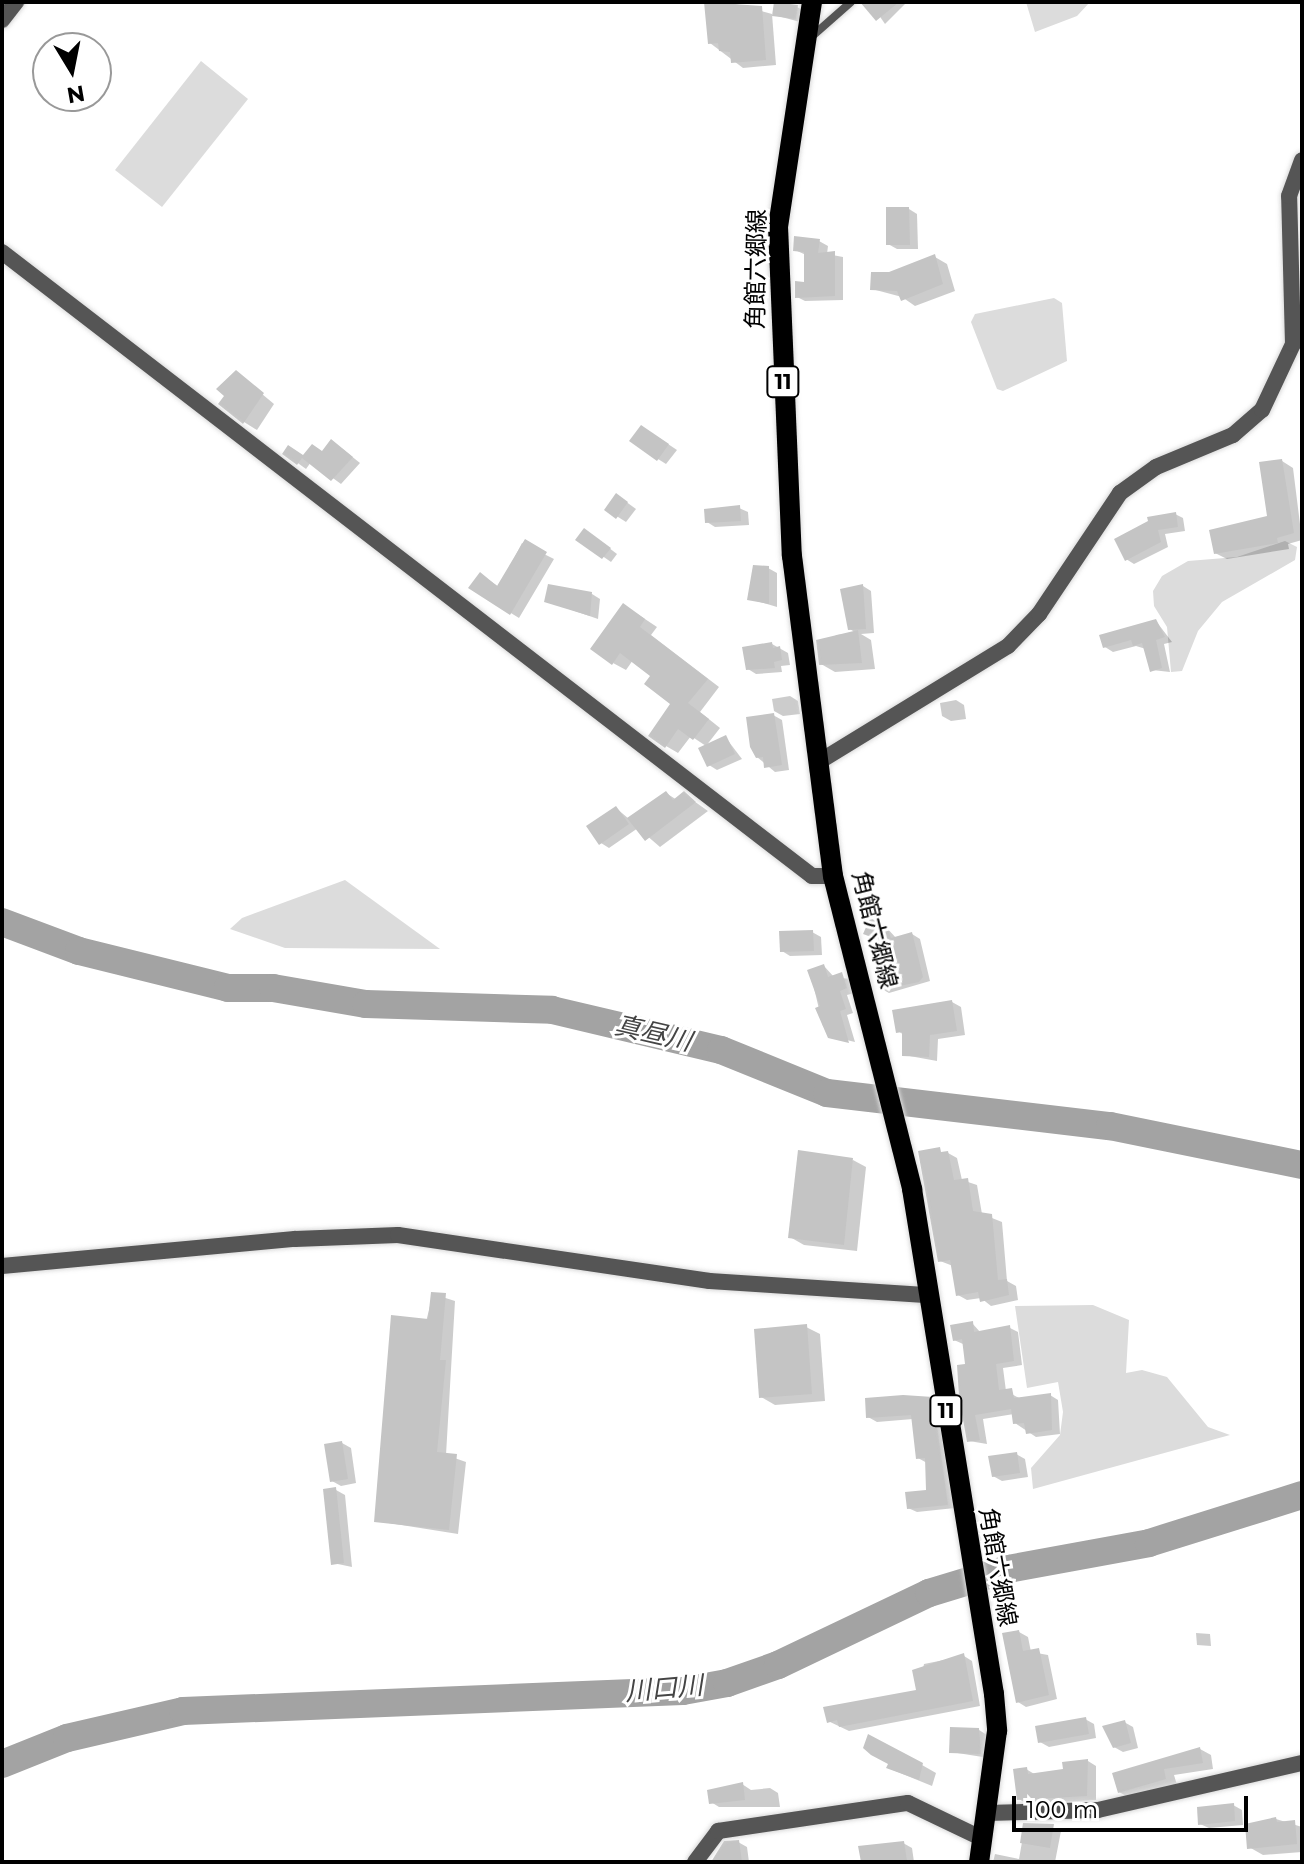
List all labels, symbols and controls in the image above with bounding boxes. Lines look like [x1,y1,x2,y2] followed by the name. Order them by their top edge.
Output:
[32,32,112,112] north arrow
[65,79,87,109] text: N
[741,209,771,329] street label: 角館六郷線
[765,364,801,400] road number: 11
[847,868,903,992] street label: 角館六郷線
[611,1010,695,1058] water label: 真昼川
[928,1393,964,1429] road number: 11
[973,1505,1023,1629] street label: 角館六郷線
[624,1670,704,1708] water label: 川口川
[1016,1780,1252,1830] scale bar
[1026,1795,1098,1824] text: 100 m

